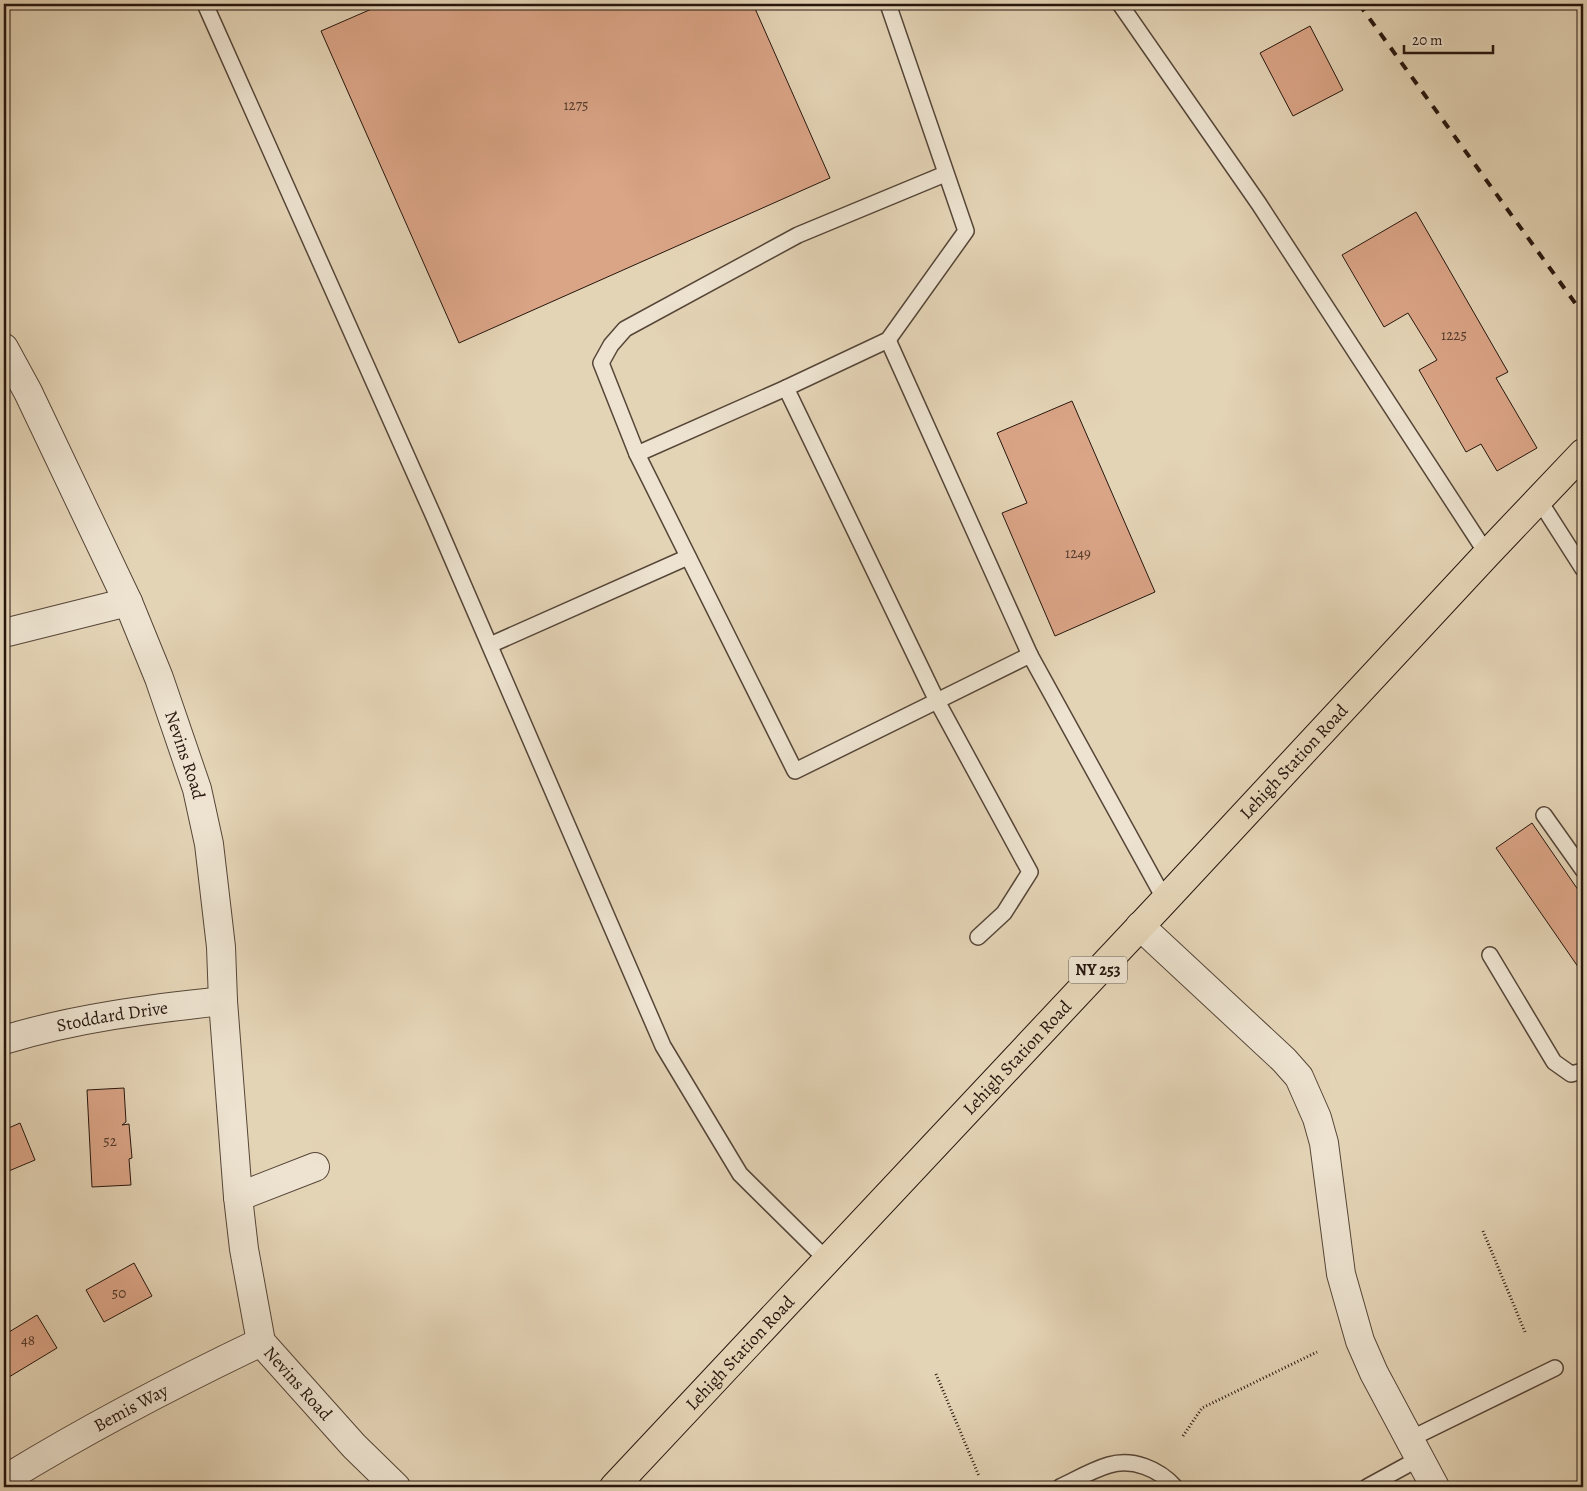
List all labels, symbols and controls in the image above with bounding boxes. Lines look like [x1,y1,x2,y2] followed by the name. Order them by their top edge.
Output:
[1404,22,1493,54] scale bar
[1412,30,1443,50] text: 20 m
[563,95,589,115] house number: 1275
[1441,325,1467,345] house number: 1225
[1065,543,1091,563] house number: 1249
[1234,699,1353,824] street label: Lehigh Station Road
[159,707,211,802] street label: Nevins Road
[1069,956,1127,984] road number: NY 253
[54,995,169,1038] street label: Stoddard Drive
[957,995,1077,1120] street label: Lehigh Station Road
[103,1131,117,1151] house number: 52
[112,1283,126,1303] house number: 50
[680,1290,800,1415] street label: Lehigh Station Road
[21,1330,35,1350] house number: 48
[258,1341,338,1426] street label: Nevins Road
[89,1378,173,1437] street label: Bemis Way

